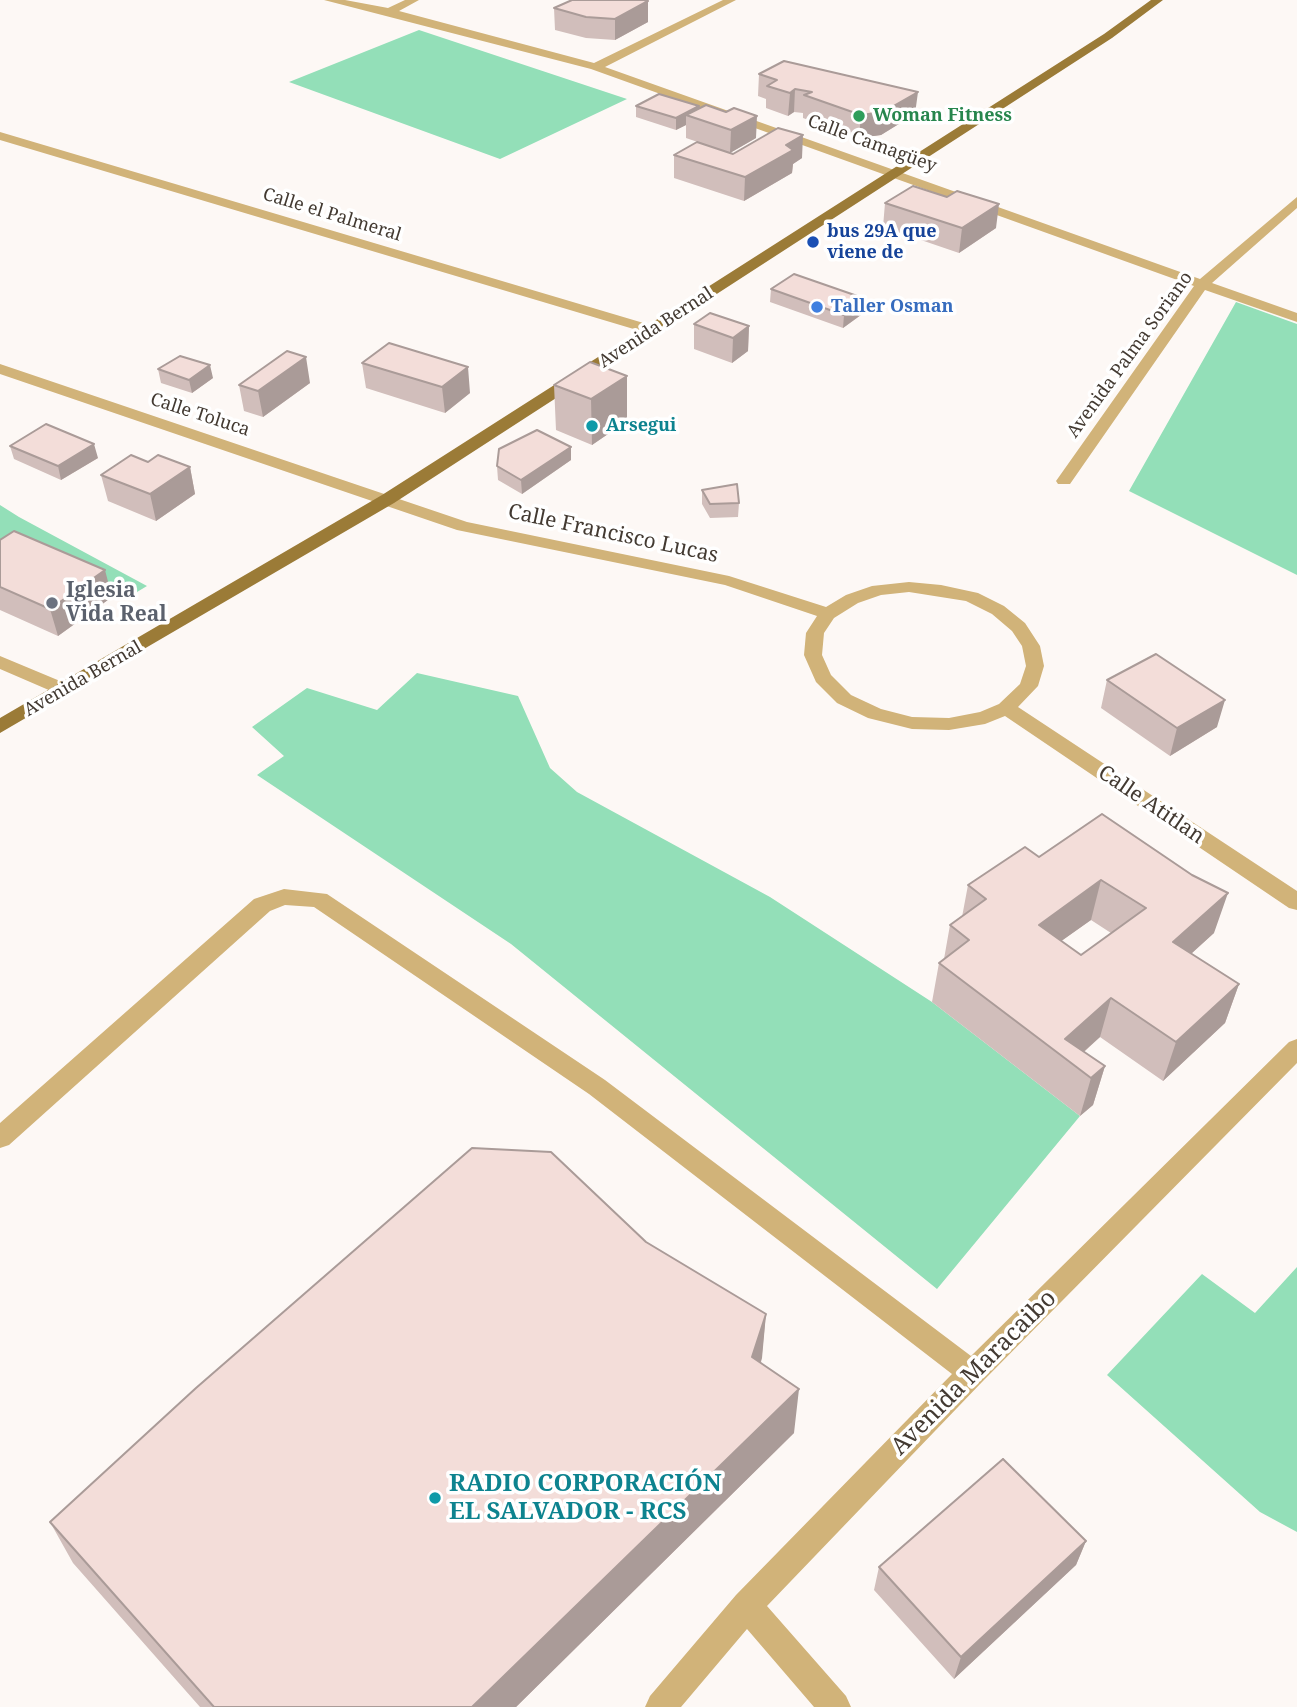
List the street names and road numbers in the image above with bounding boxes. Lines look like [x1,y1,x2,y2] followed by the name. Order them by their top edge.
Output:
[804,111,940,177] street label: Calle Camagüey
[260,184,404,246] street label: Calle el Palmeral
[1063,268,1197,442] street label: Avenida Palma Soriano
[595,283,717,373] street label: Avenida Bernal
[148,389,252,441] street label: Calle Toluca
[506,499,720,569] street label: Calle Francisco Lucas
[20,637,146,721] street label: Avenida Bernal
[1093,760,1209,850] street label: Calle Atitlan
[885,1284,1063,1462] street label: Avenida Maracaibo

